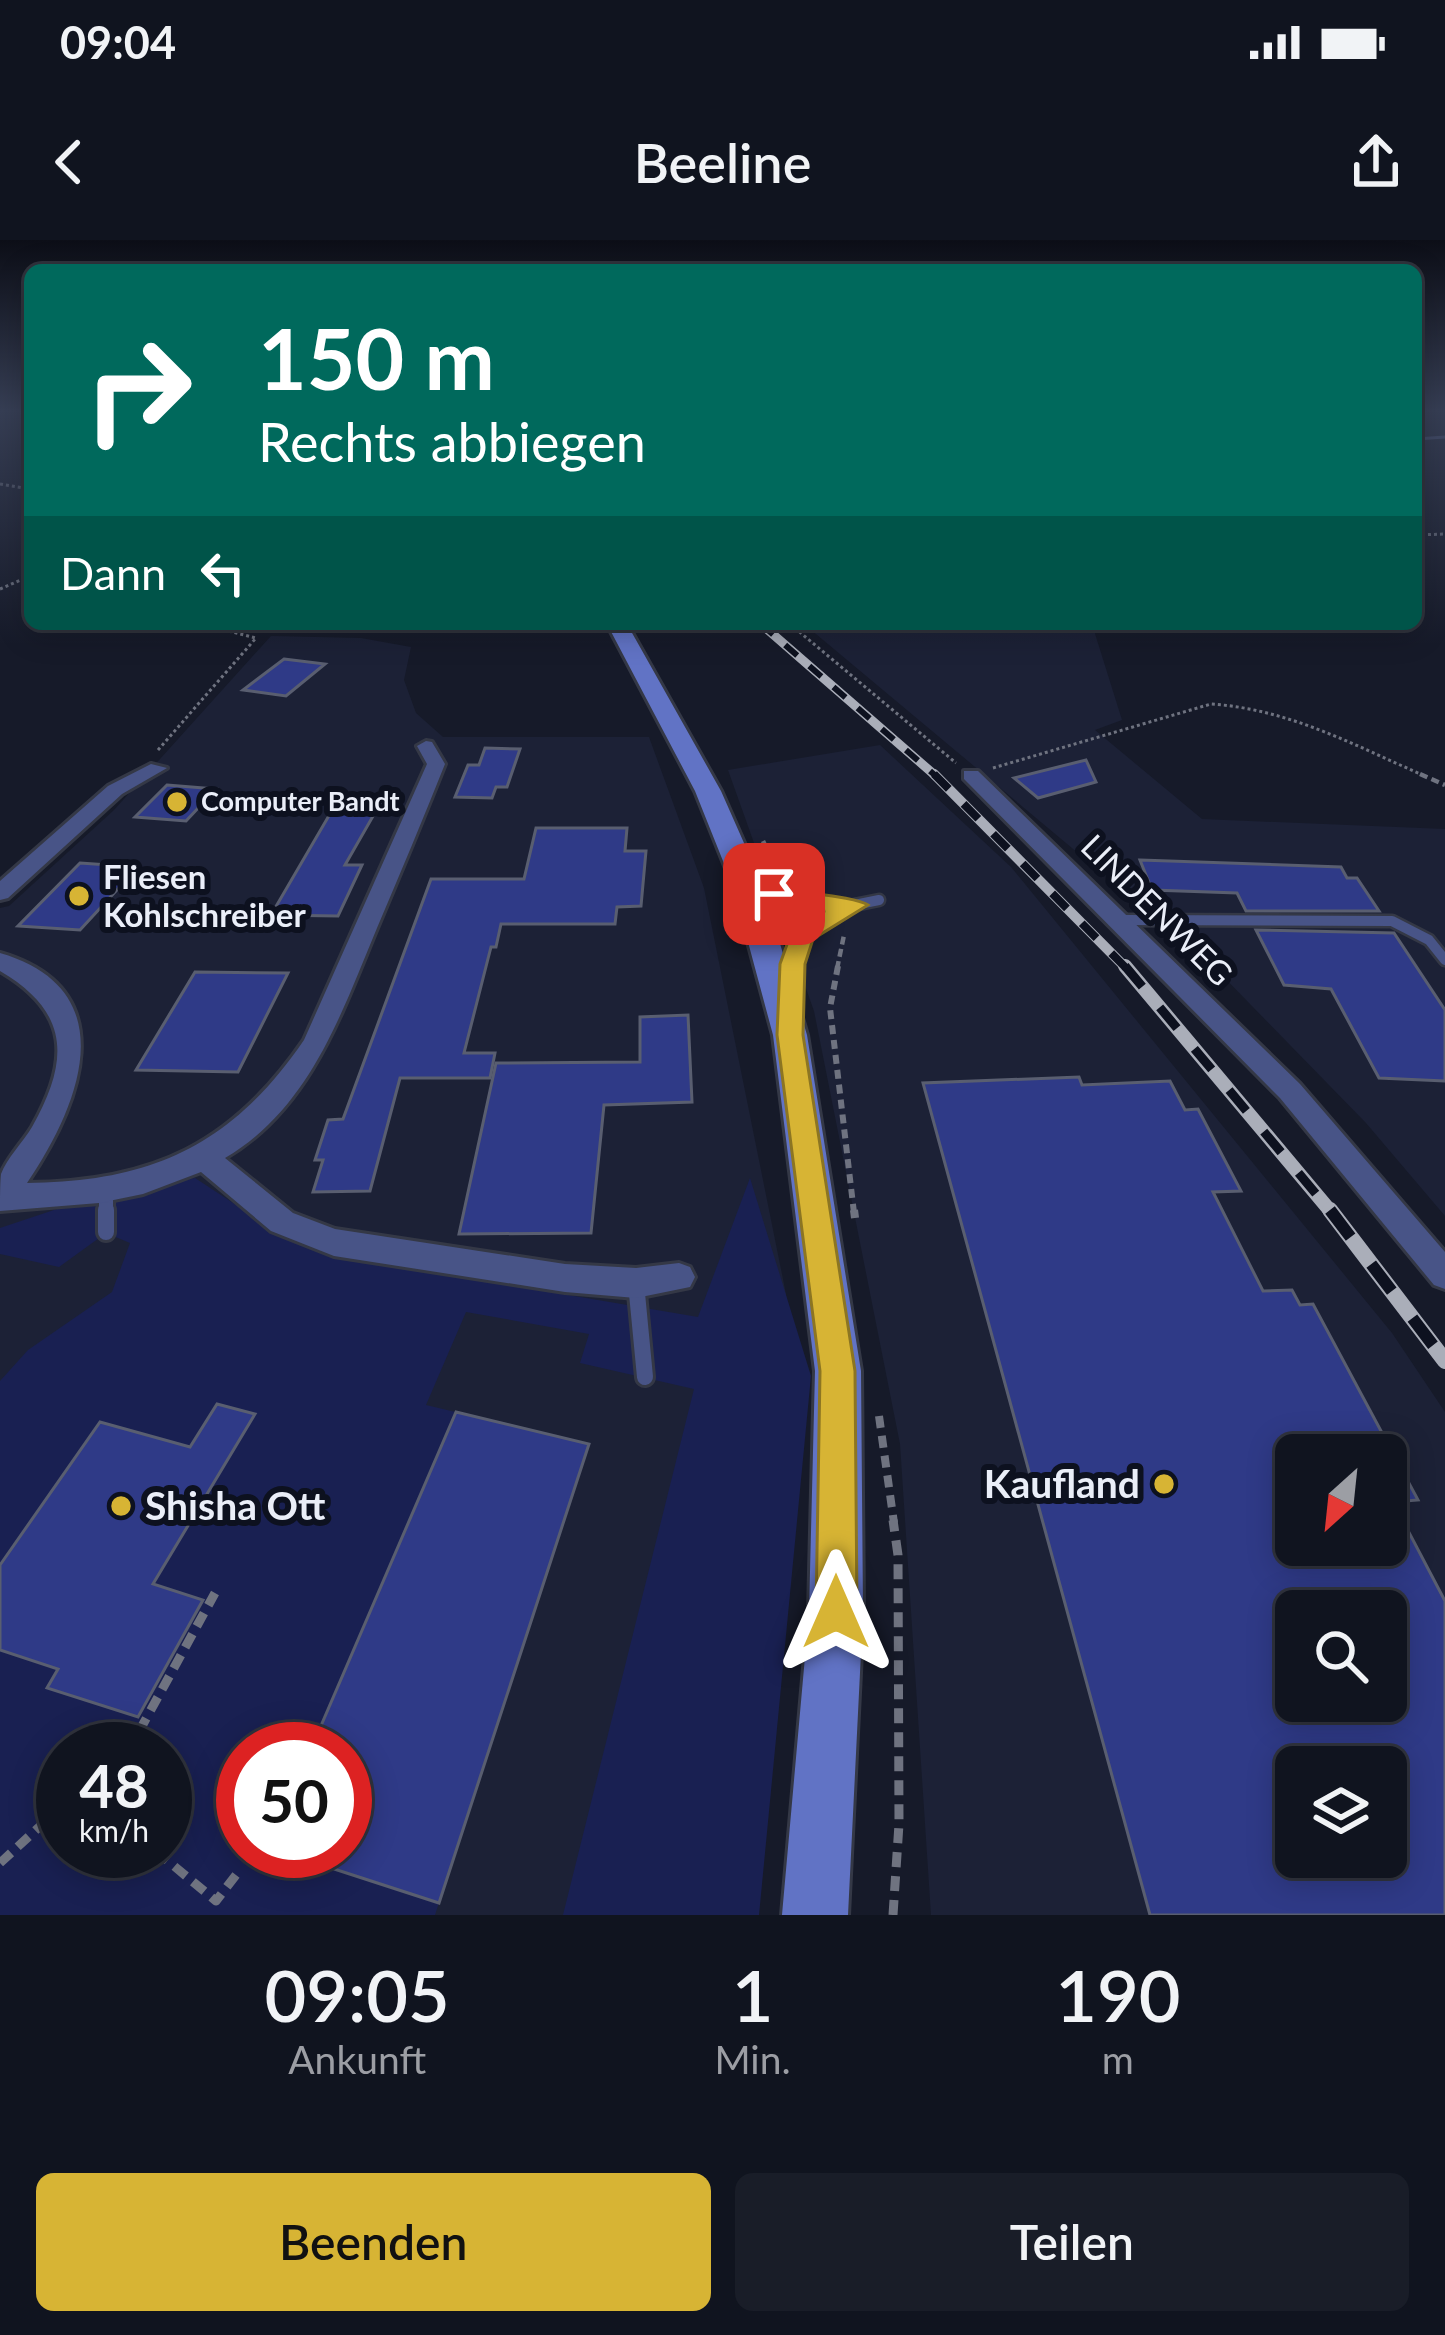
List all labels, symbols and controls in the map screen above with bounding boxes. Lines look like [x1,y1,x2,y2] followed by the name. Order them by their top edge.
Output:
[60,15,176,69] text: 09:04
[36,129,102,195] icon: back
[1343,129,1409,195] icon: share
[634,130,811,195] text: Beeline
[258,307,495,408] text: 150 m
[60,312,216,468] icon: right
[258,409,646,474] text: Rechts abbiegen
[190,540,256,606] icon: left
[60,546,166,600] text: Dann
[201,784,400,817] place label: Computer Bandt
[164,789,190,815] marker: Computer Bandt
[1074,825,1242,993] street label: LINDENWEG
[723,843,825,945] pin
[103,856,306,934] place label: Fliesen Kohlschreiber
[741,861,807,927] icon: arrive
[66,883,92,909] marker: Fliesen Kohlschreiber
[1275,1434,1407,1566] north arrow
[1275,1434,1407,1878] map controls
[984,1460,1140,1506] place label: Kaufland
[1151,1471,1177,1497] marker: Kaufland
[145,1482,326,1528] place label: Shisha Ott
[108,1493,134,1519] marker: Shisha Ott
[773,1549,899,1675] position arrow
[1275,1590,1407,1722] button: search
[216,1722,372,1878] speed limit sign: 50
[1275,1746,1407,1878] button: layers
[79,1749,149,1821] text: 48
[79,1812,149,1848] text: km/h
[265,1951,450,2037] text: 09:05
[732,1951,773,2037] text: 1
[1055,1951,1180,2037] text: 190
[288,2036,426,2082] text: Ankunft
[714,2036,791,2082] text: Min.
[1102,2036,1134,2082] text: m
[36,2173,711,2311] button: Beenden
[735,2173,1409,2311] button: Teilen

